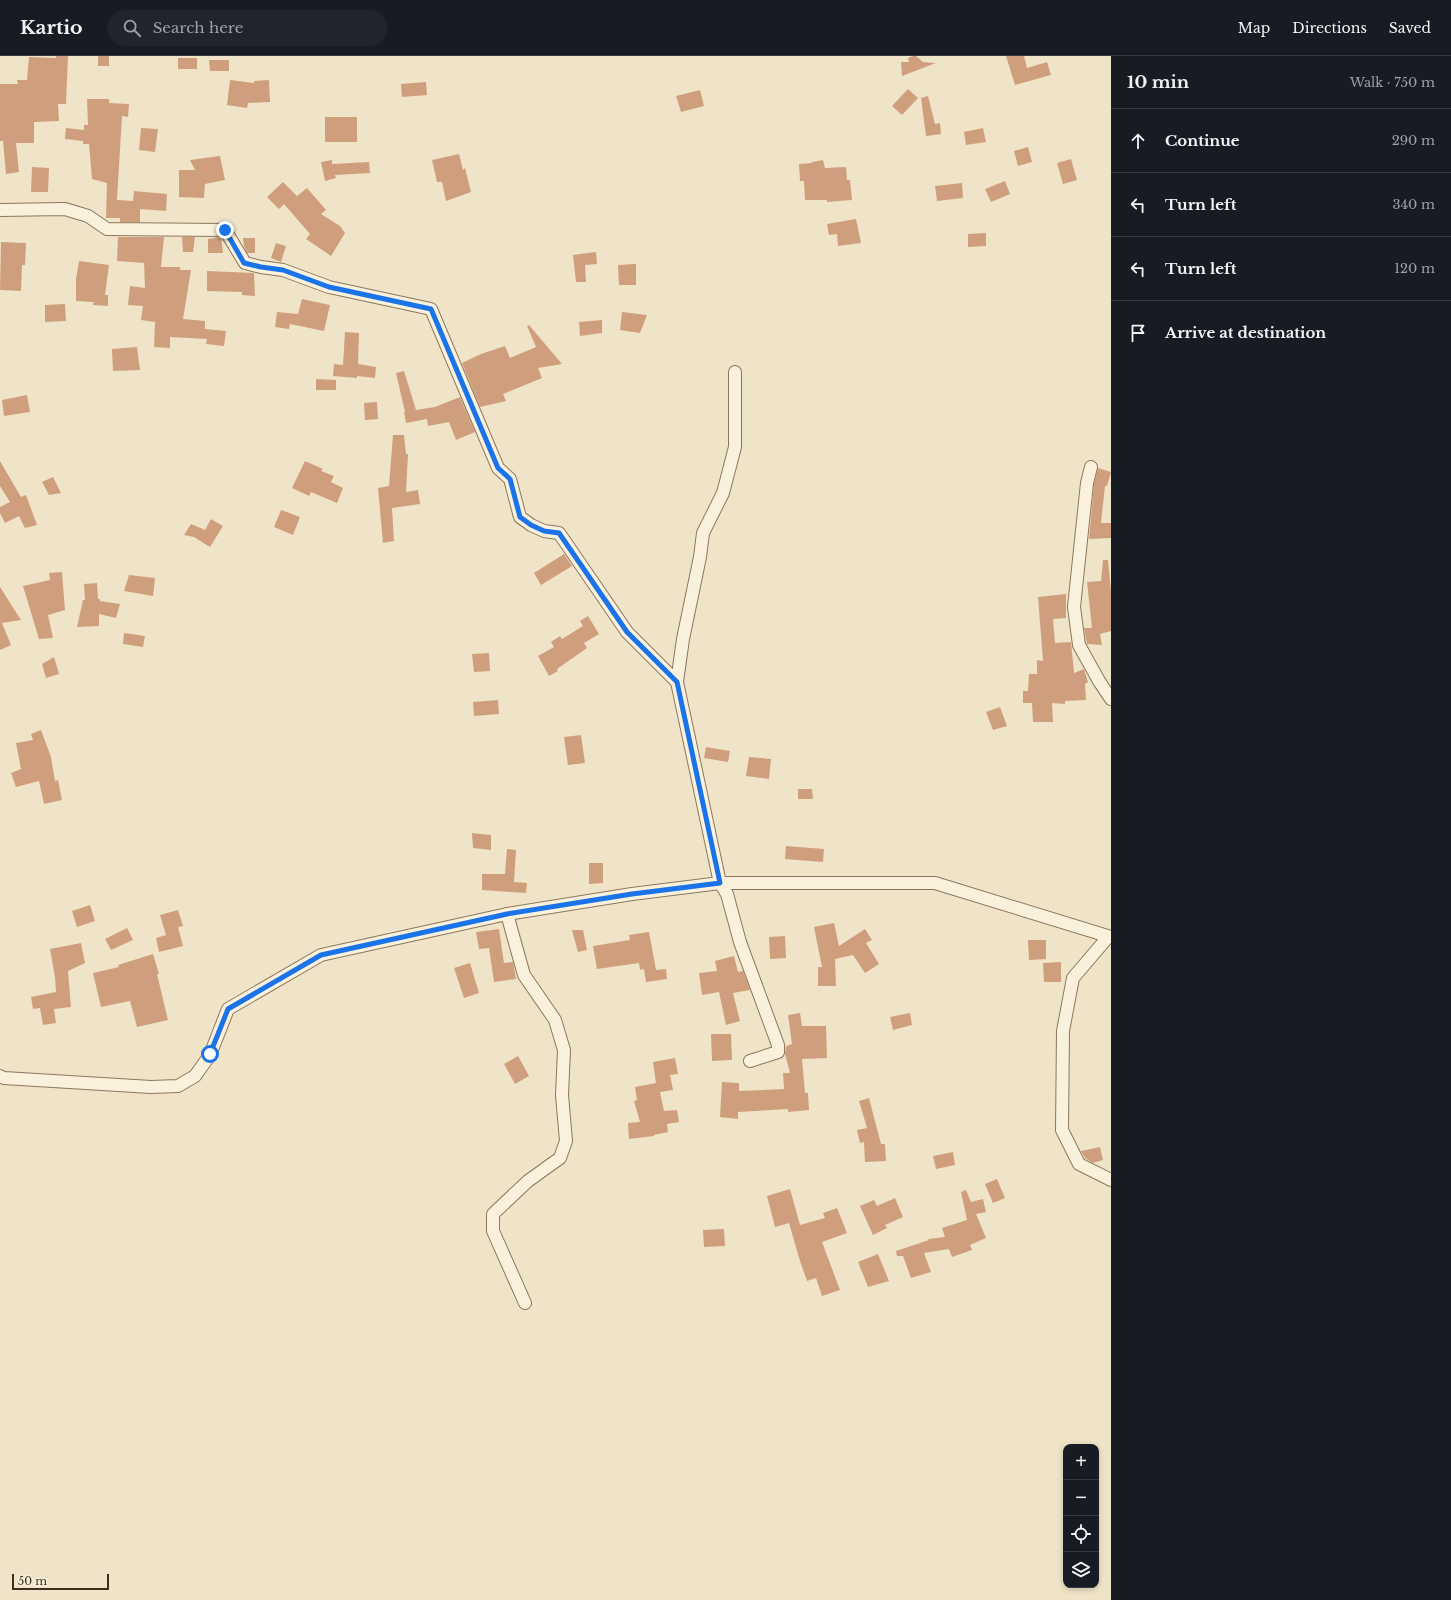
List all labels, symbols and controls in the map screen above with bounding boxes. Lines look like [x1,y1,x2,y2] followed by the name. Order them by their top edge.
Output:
[107,10,387,46] search box
[20,16,83,39] text: Kartio
[121,17,143,39] icon: search
[153,18,243,37] text: Search here
[1238,19,1270,37] text: Map
[1292,19,1367,37] text: Directions
[1389,19,1431,37] text: Saved
[1127,72,1189,93] text: 10 min
[1350,74,1435,91] text: Walk · 750 m
[1127,130,1149,152] icon: ahead
[1165,131,1240,150] text: Continue
[1392,132,1435,149] text: 290 m
[1127,194,1149,216] icon: left
[1165,195,1236,214] text: Turn left
[1392,196,1435,213] text: 340 m
[216,221,234,239] route end
[1127,258,1149,280] icon: left
[1165,259,1236,278] text: Turn left
[1394,260,1435,277] text: 120 m
[1127,322,1149,344] icon: arrive
[1165,323,1326,342] text: Arrive at destination
[201,1045,219,1063] route start
[1063,1444,1099,1588] map controls
[1063,1444,1099,1480] button: +
[1063,1480,1099,1516] button: −
[1063,1516,1099,1552] button: locate
[1063,1552,1099,1588] button: layers
[12,1572,109,1591] scale bar
[18,1574,47,1588] text: 50 m

